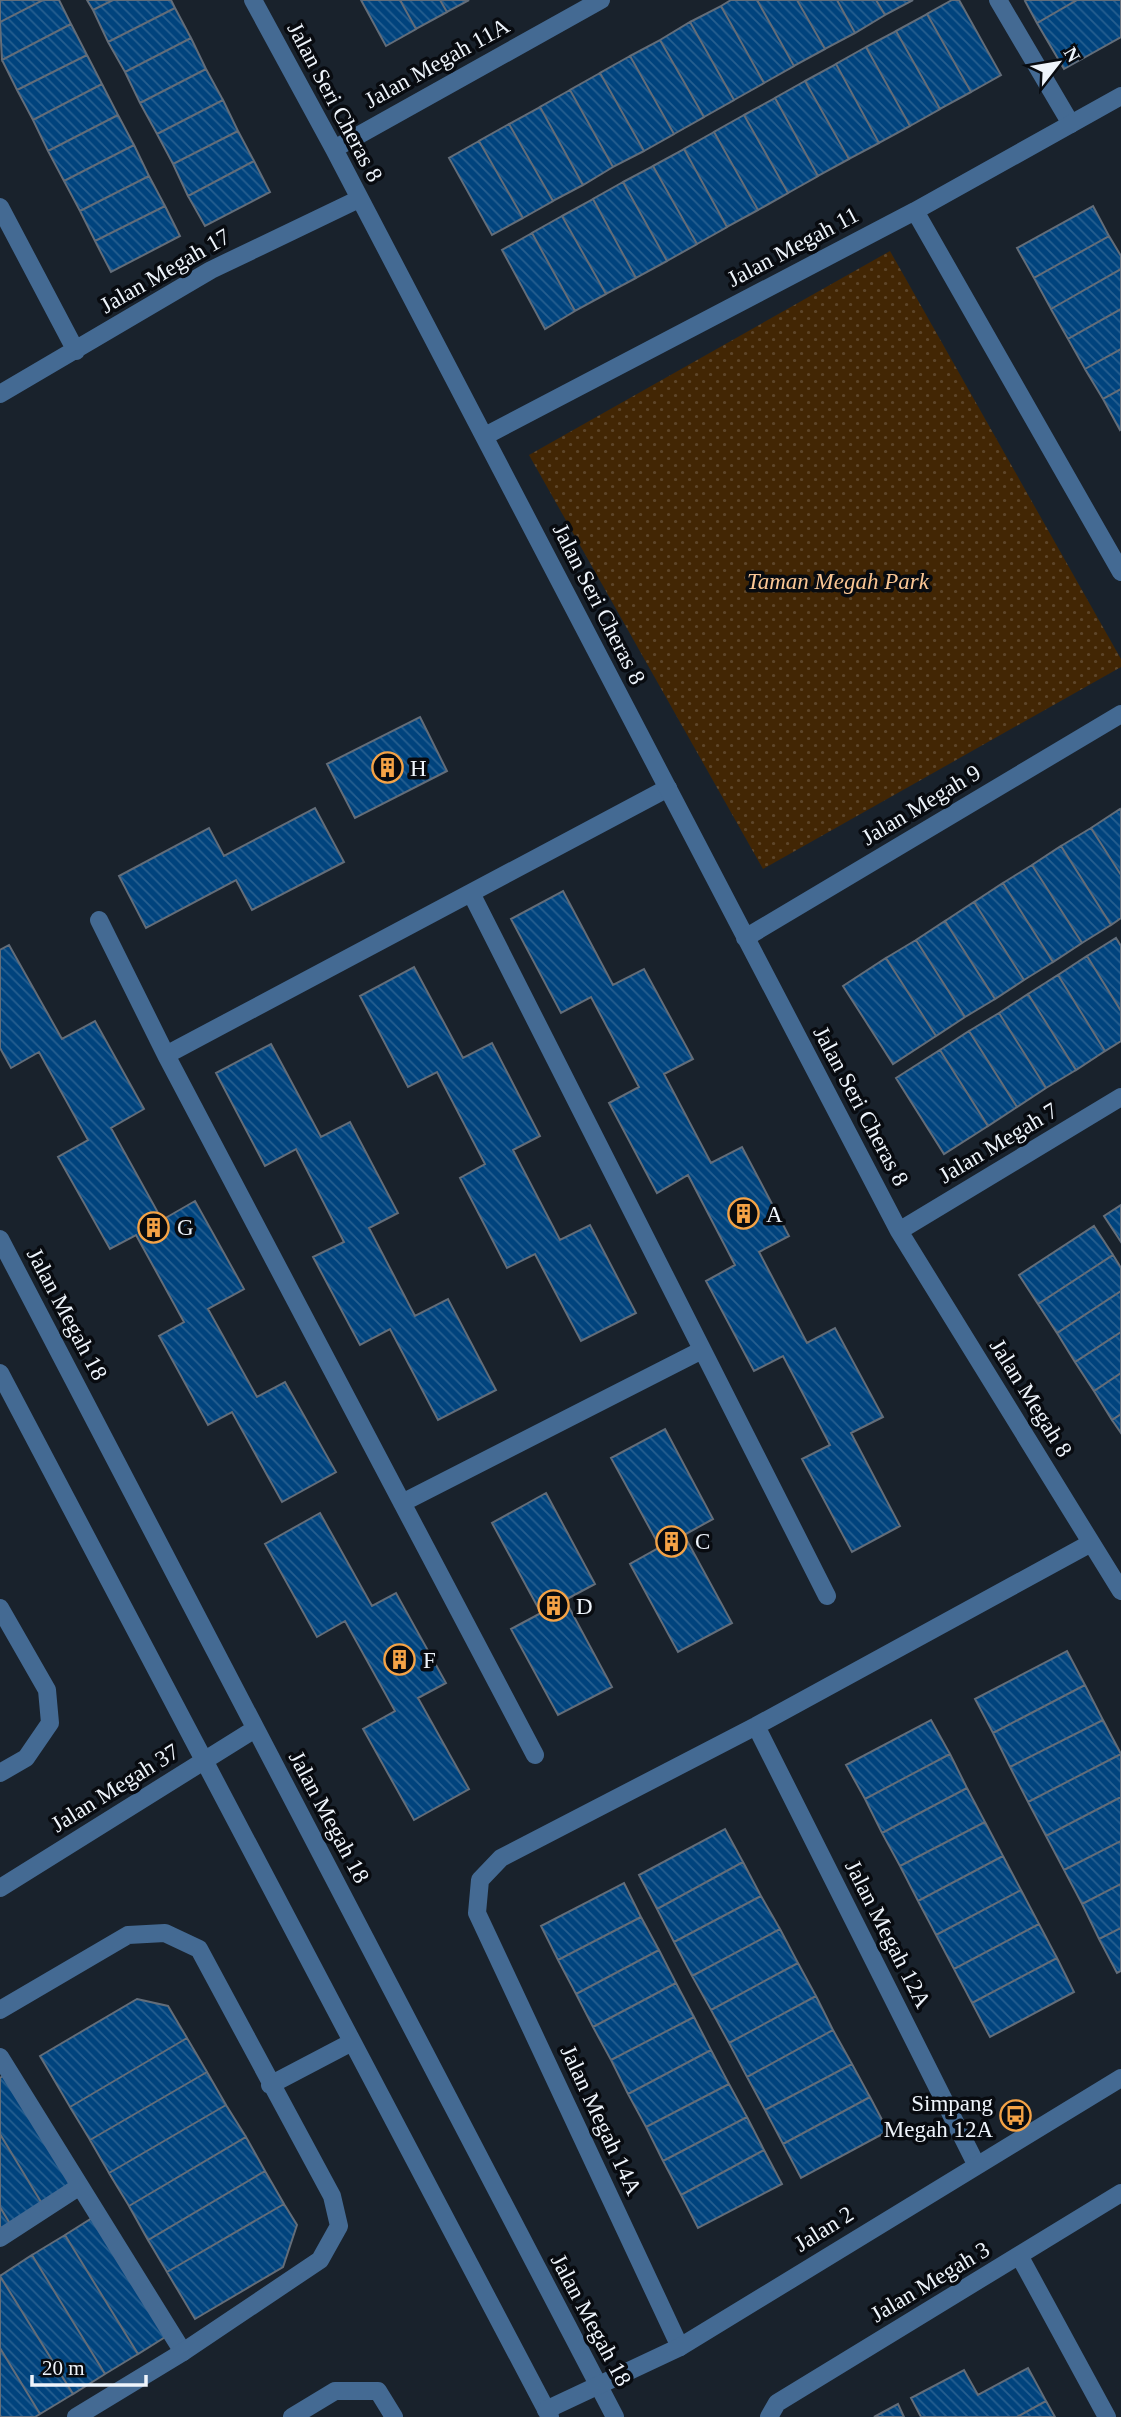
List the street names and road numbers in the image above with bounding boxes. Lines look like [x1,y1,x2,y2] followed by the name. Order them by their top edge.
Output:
[360,13,514,113] street label: Jalan Megah 11A
[282,18,388,186] street label: Jalan Seri Cheras 8
[723,202,863,292] street label: Jalan Megah 11
[96,224,234,318] street label: Jalan Megah 17
[548,519,650,689] street label: Jalan Seri Cheras 8
[857,760,985,850] street label: Jalan Megah 9
[808,1022,914,1190] street label: Jalan Seri Cheras 8
[934,1098,1062,1188] street label: Jalan Megah 7
[22,1244,112,1384] street label: Jalan Megah 18
[985,1334,1077,1462] street label: Jalan Megah 8
[47,1739,183,1837] street label: Jalan Megah 37
[284,1747,374,1887] street label: Jalan Megah 18
[840,1856,936,2012] street label: Jalan Megah 12A
[555,2041,647,2199] street label: Jalan Megah 14A
[790,2201,858,2257] street label: Jalan 2
[866,2237,994,2327] street label: Jalan Megah 3
[546,2250,636,2390] street label: Jalan Megah 18

